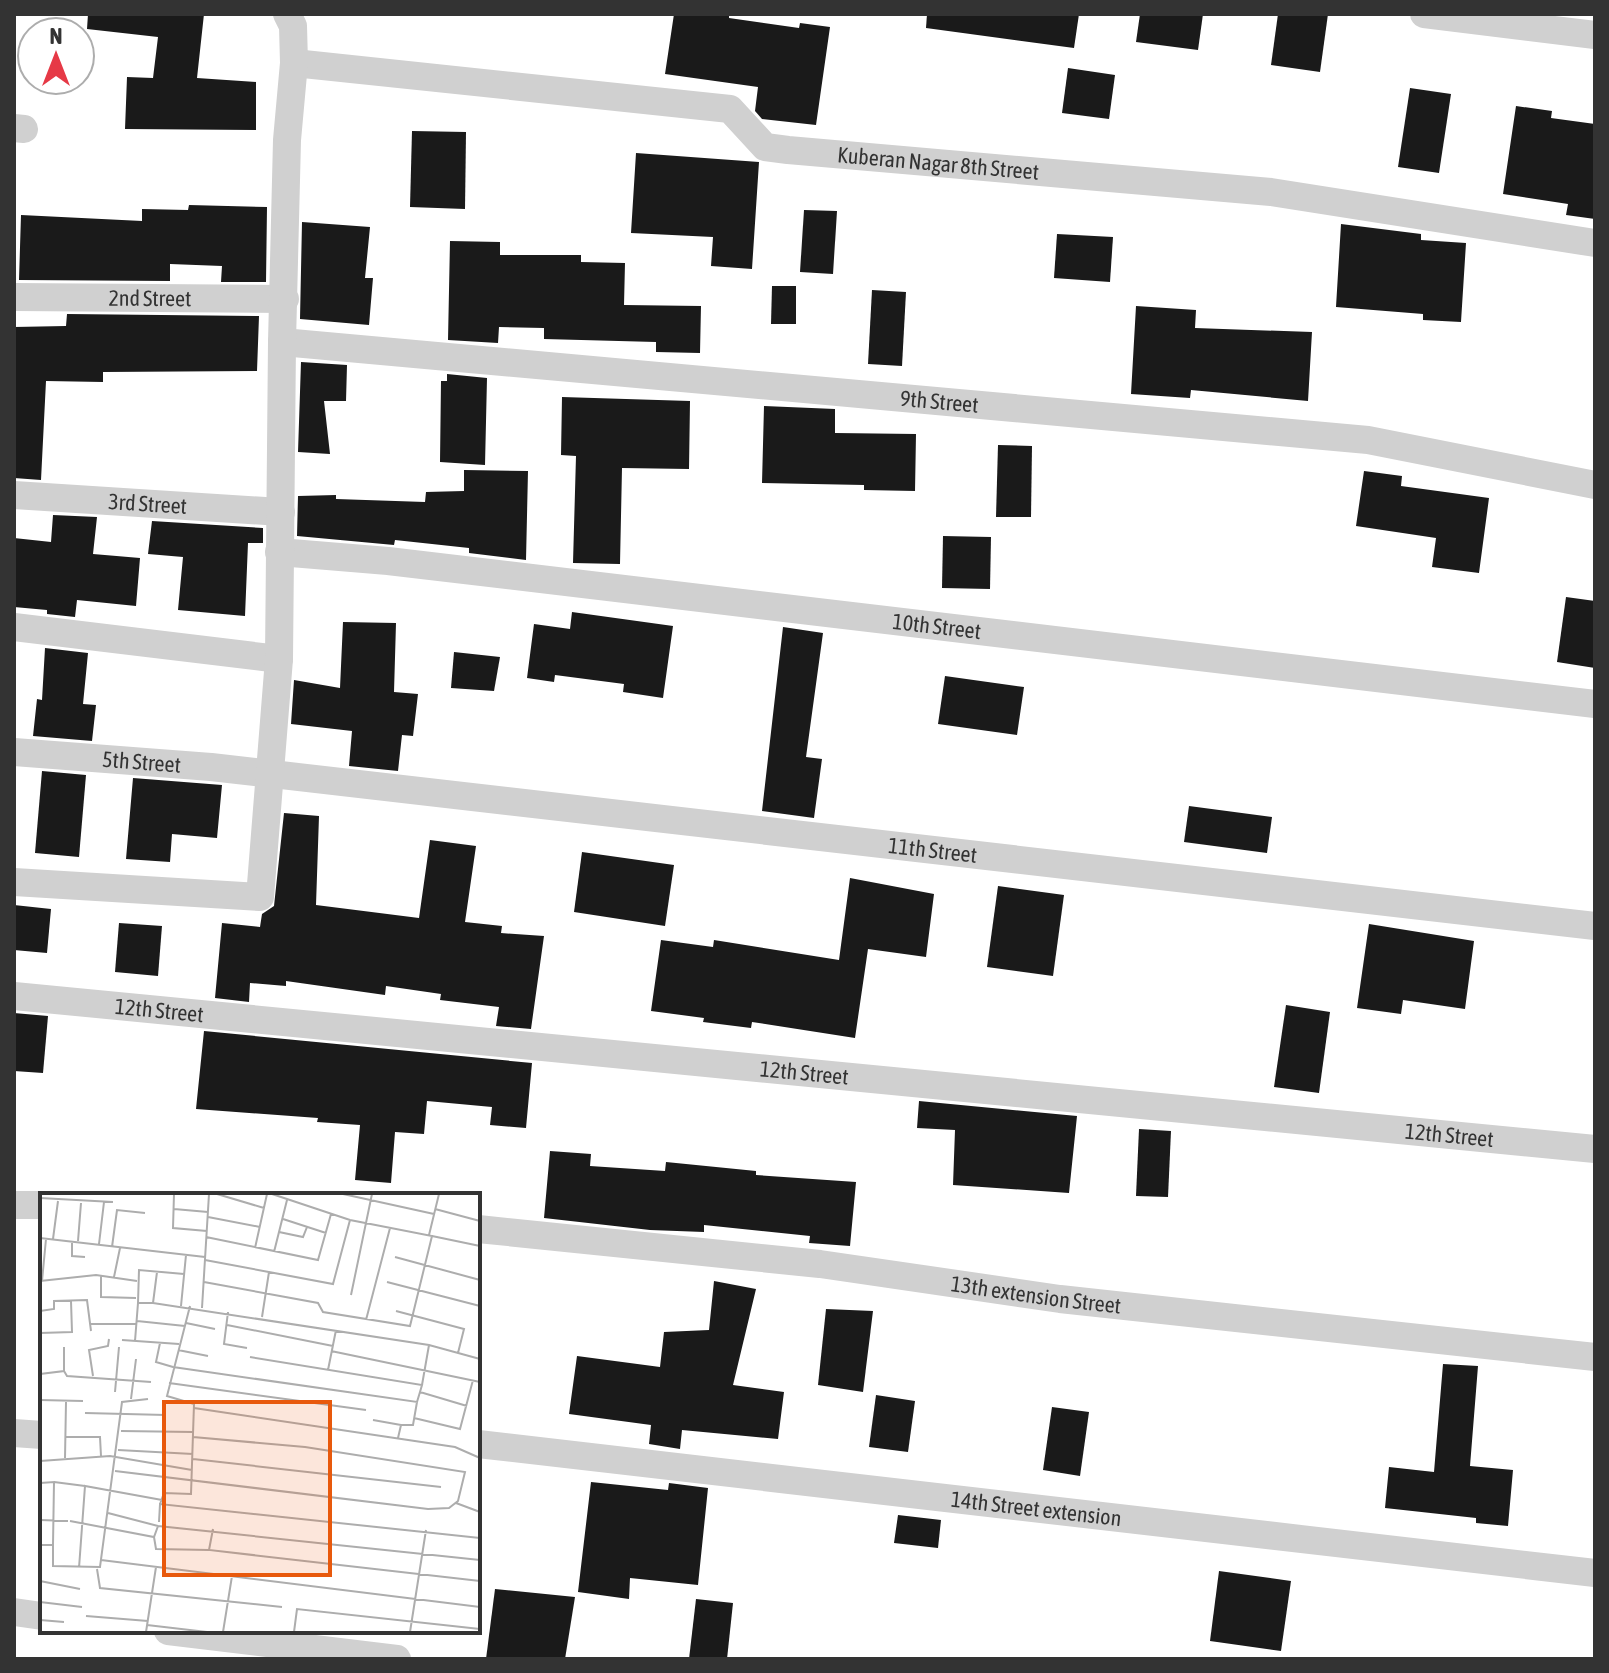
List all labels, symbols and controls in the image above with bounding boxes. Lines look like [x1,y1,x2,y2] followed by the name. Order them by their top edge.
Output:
[16,16,96,96] north arrow
[50,23,62,49] text: N
[836,141,1040,185] street label: Kuberan Nagar 8th Street
[109,285,191,311] street label: 2nd Street
[899,385,980,418] street label: 9th Street
[108,488,188,519] street label: 3rd Street
[891,608,983,644] street label: 10th Street
[101,746,182,778] street label: 5th Street
[887,832,978,868] street label: 11th Street
[114,993,205,1027] street label: 12th Street
[759,1055,850,1090] street label: 12th Street
[1404,1118,1495,1152] street label: 12th Street
[40,1193,480,1633] inset map
[949,1270,1122,1319] street label: 13th extension Street
[950,1486,1123,1531] street label: 14th Street extension

